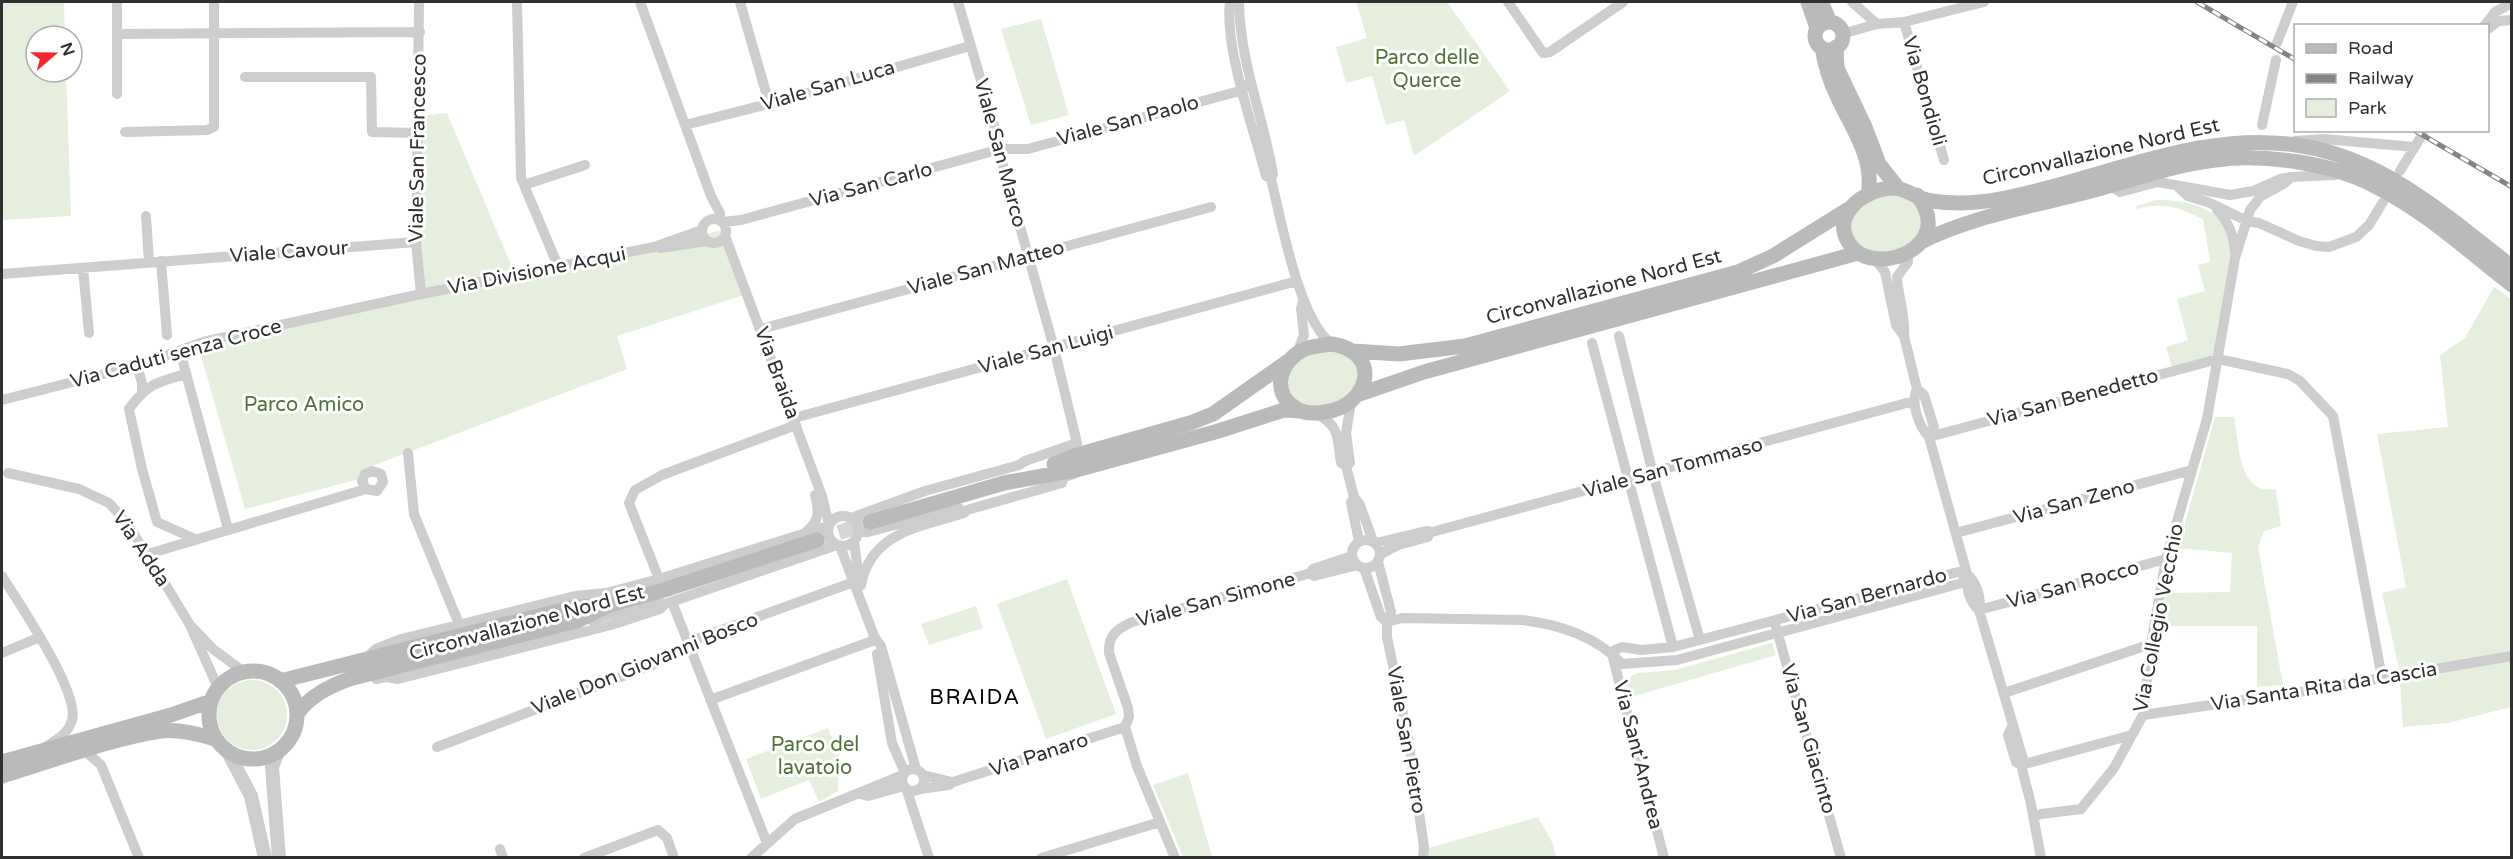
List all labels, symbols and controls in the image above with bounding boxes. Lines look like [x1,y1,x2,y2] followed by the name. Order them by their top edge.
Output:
[24,24,84,84] north arrow
[2294,24,2489,132] legend
[1897,33,1951,149] street label: Via Bondioli
[2348,37,2393,59] text: Road
[56,40,79,59] text: N
[1375,46,1479,93] park label: Parco delle Querce
[404,53,432,243] street label: Viale San Francesco
[758,55,898,117] street label: Viale San Luca
[2348,67,2414,89] text: Railway
[969,76,1031,230] street label: Viale San Marco
[1054,91,1202,151] street label: Viale San Paolo
[2348,97,2387,119] text: Park
[1980,113,2222,191] street label: Circonvallazione Nord Est
[807,157,935,213] street label: Via San Carlo
[229,236,349,268] street label: Viale Cavour
[905,236,1067,300] street label: Viale San Matteo
[446,242,628,300] street label: Via Divisione Acqui
[1484,244,1725,330] street label: Circonvallazione Nord Est
[68,314,284,394] street label: Via Caduti senza Croce
[976,320,1116,380] street label: Viale San Luigi
[749,324,805,422] street label: Via Braida
[1985,364,2161,432] street label: Via San Benedetto
[244,393,364,417] park label: Parco Amico
[1580,432,1766,504] street label: Viale San Tommaso
[2011,474,2137,530] street label: Via San Zeno
[107,507,175,591] street label: Via Adda
[2129,522,2189,714] street label: Via Collegio Vecchio
[2004,556,2142,614] street label: Via San Rocco
[1785,563,1949,629] street label: Via San Bernardo
[1134,567,1298,633] street label: Viale San Simone
[407,580,648,666] street label: Circonvallazione Nord Est
[528,607,762,721] street label: Viale Don Giovanni Bosco
[2209,657,2439,717] street label: Via Santa Rita da Cascia
[1775,661,1841,817] street label: Via San Giacinto
[1381,665,1431,815] street label: Viale San Pietro
[1608,678,1668,832] street label: Via Sant'Andrea
[929,685,1021,710] district label: BRAIDA
[987,728,1091,782] street label: Via Panaro
[771,733,859,780] park label: Parco del lavatoio

